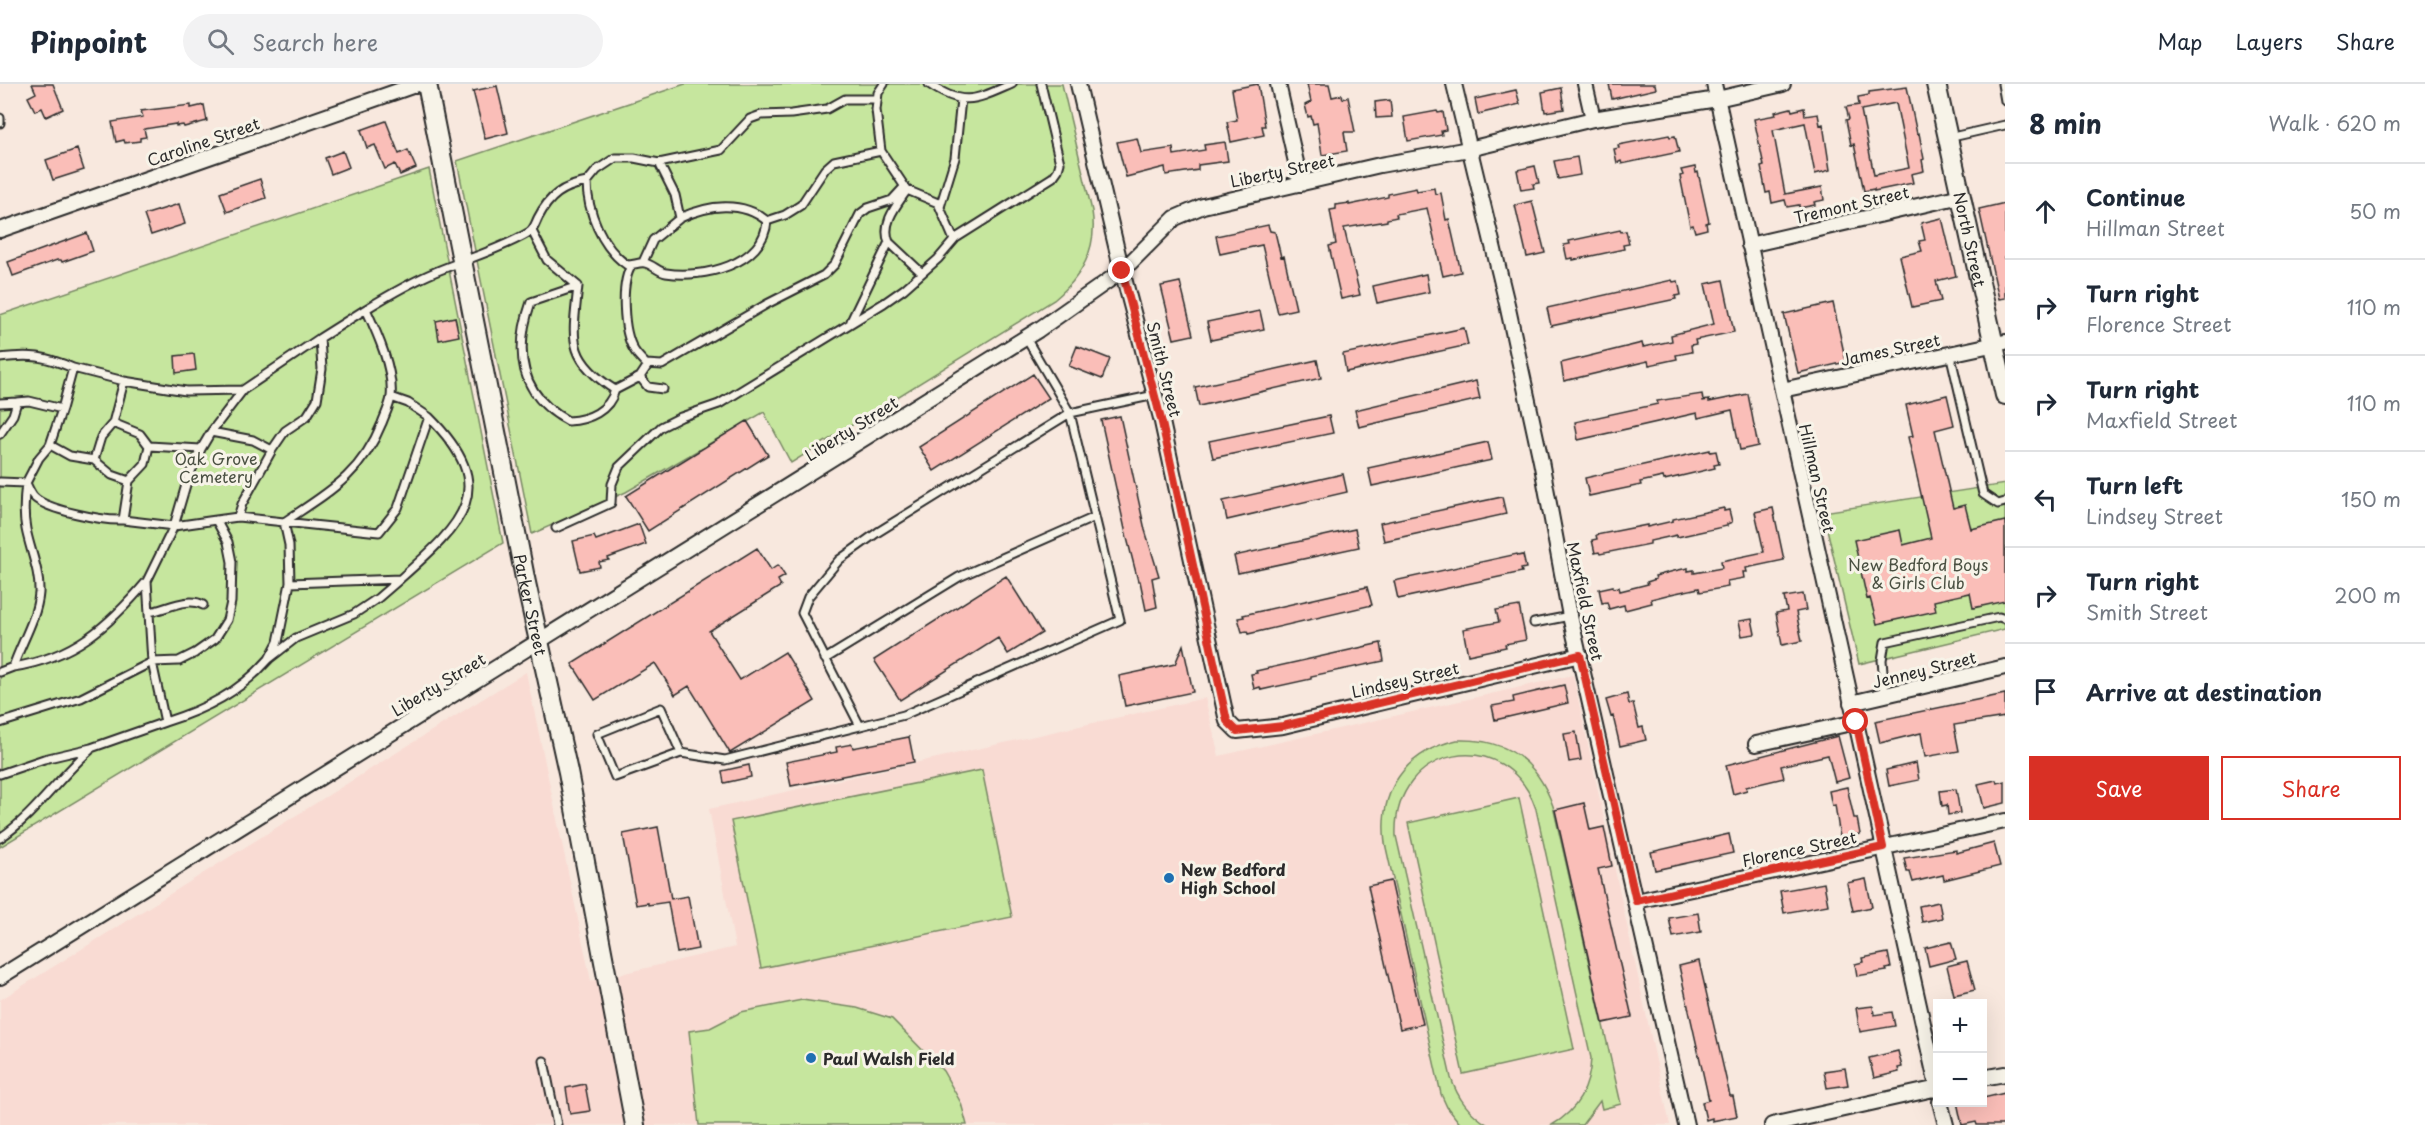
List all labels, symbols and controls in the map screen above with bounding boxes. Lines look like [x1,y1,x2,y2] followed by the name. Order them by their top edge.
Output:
[183,14,603,68] search box
[30,20,147,63] text: Pinpoint
[204,25,237,58] icon: search
[252,25,378,58] text: Search here
[2158,25,2202,57] text: Map
[2235,25,2303,57] text: Layers
[2336,25,2395,57] text: Share
[2029,104,2102,143] text: 8 min
[2269,108,2401,138] text: Walk · 620 m
[143,110,263,172] street label: Caroline Street
[1228,147,1337,193] street label: Liberty Street
[1791,179,1911,229] street label: Tremont Street
[2086,180,2185,213] text: Continue
[1948,189,1993,289] street label: North Street
[2029,195,2062,228] icon: ahead
[2349,196,2401,226] text: 50 m
[2086,213,2225,243] text: Hillman Street
[1108,257,1134,283] route end
[2086,276,2199,309] text: Turn right
[2029,291,2062,324] icon: right
[2347,292,2401,322] text: 110 m
[2086,309,2231,339] text: Florence Street
[1142,319,1189,420] street label: Smith Street
[1838,327,1942,371] street label: James Street
[2086,372,2199,405] text: Turn right
[2029,387,2062,420] icon: right
[2347,388,2401,418] text: 110 m
[800,389,903,466] street label: Liberty Street
[2086,405,2237,435] text: Maxfield Street
[1794,421,1842,535] street label: Hillman Street
[175,446,257,488] park label: Oak Grove Cemetery
[2086,468,2183,501] text: Turn left
[2029,483,2062,516] icon: left
[2341,484,2401,514] text: 150 m
[2086,501,2223,531] text: Lindsey Street
[1562,539,1610,663] street label: Maxfield Street
[509,552,554,658] street label: Parker Street
[1848,552,1988,594] park label: New Bedford Boys & Girls Club
[2086,564,2199,597] text: Turn right
[2029,579,2062,612] icon: right
[2334,580,2401,610] text: 200 m
[2086,597,2208,627] text: Smith Street
[1870,644,1979,693] street label: Jenney Street
[386,646,490,722] street label: Liberty Street
[1349,655,1462,703] street label: Lindsey Street
[2029,675,2062,708] icon: arrive
[2086,675,2322,708] text: Arrive at destination
[1842,708,1868,734] route start
[2029,756,2209,820] button: Save
[2221,756,2401,820] button: Share
[1740,824,1859,872] street label: Florence Street
[1181,857,1286,899] place label: New Bedford High School
[1162,871,1176,885] marker: New Bedford High School
[1933,999,1987,1107] map controls
[1933,999,1987,1053] button: +
[823,1046,955,1070] place label: Paul Walsh Field
[804,1051,818,1065] marker: Paul Walsh Field
[1933,1053,1987,1107] button: −

